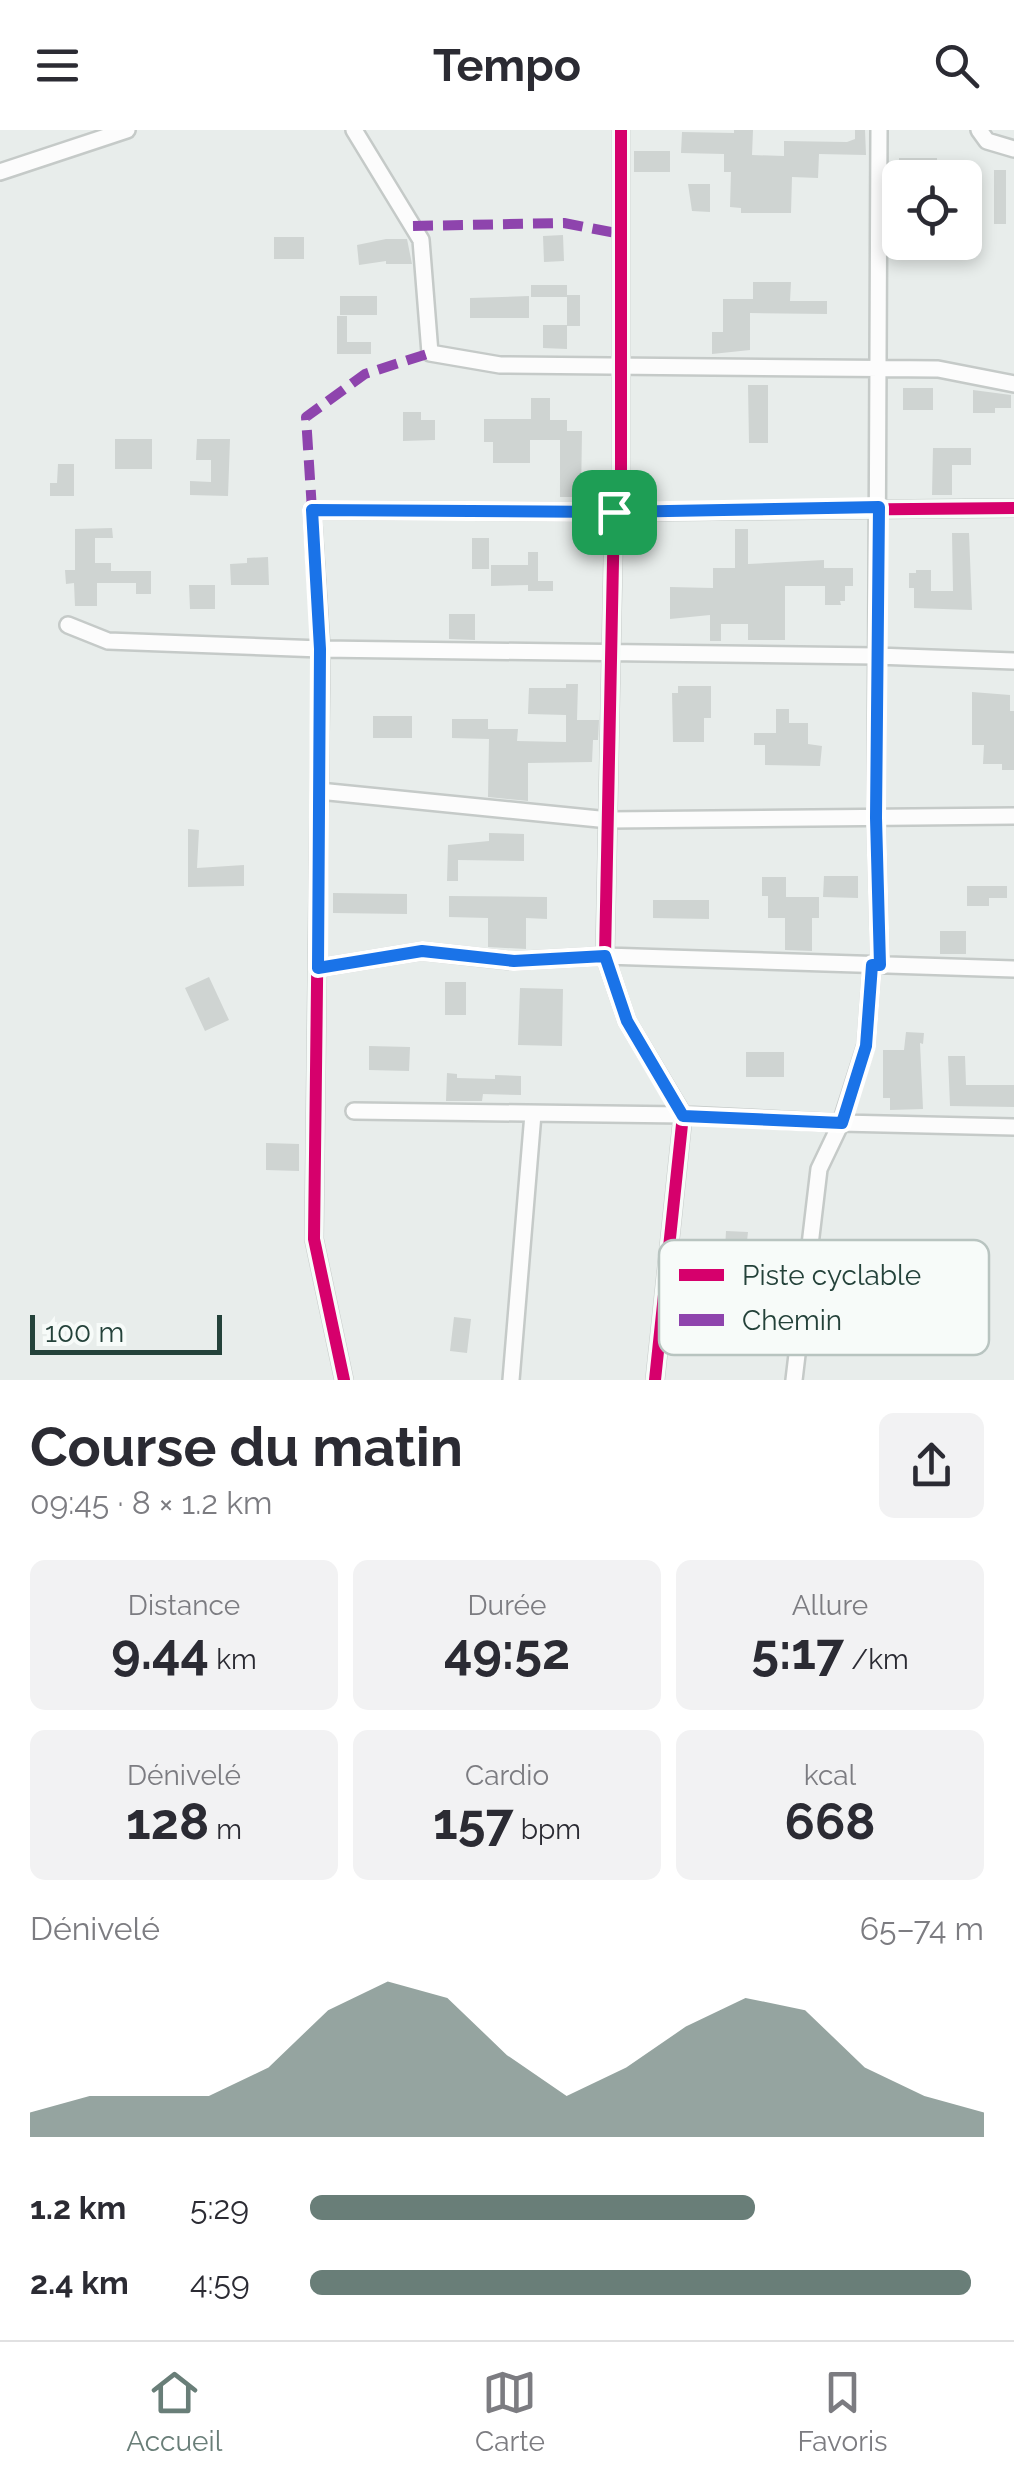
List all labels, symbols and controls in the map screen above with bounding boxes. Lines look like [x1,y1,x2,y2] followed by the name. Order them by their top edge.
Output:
[30,38,85,93] icon: menu
[929,38,984,93] icon: search
[433,39,581,92] text: Tempo
[882,160,982,260] map controls
[882,160,982,260] button: locate
[572,470,657,555] pin
[587,485,642,540] icon: arrive
[659,1240,989,1355] legend
[742,1259,921,1292] text: Piste cyclable
[742,1304,842,1337] text: Chemin
[30,1310,222,1354] scale bar
[45,1316,124,1349] text: 100 m
[879,1413,984,1518] button: share
[30,1414,463,1479] text: Course du matin
[30,1484,273,1521] text: 09:45 · 8 × 1.2 km
[128,1589,240,1622] text: Distance
[468,1589,546,1622] text: Durée
[792,1589,868,1622] text: Allure
[111,1622,209,1681] text: 9.44
[444,1622,570,1681] text: 49:52
[751,1622,844,1681] text: 5:17
[209,1643,257,1676] text: km
[844,1643,909,1676] text: /km
[127,1759,241,1792] text: Dénivelé
[465,1759,549,1792] text: Cardio
[804,1759,856,1792] text: kcal
[126,1792,209,1851] text: 128
[433,1792,514,1851] text: 157
[785,1792,875,1851] text: 668
[209,1813,242,1846] text: m
[514,1813,581,1846] text: bpm
[30,1910,160,1947] text: Dénivelé
[860,1910,984,1947] text: 65–74 m
[30,2189,126,2226] text: 1.2 km
[190,2189,249,2226] text: 5:29
[30,2264,129,2301] text: 2.4 km
[190,2264,250,2301] text: 4:59
[126,2365,222,2458] tab: Accueil
[475,2365,545,2458] tab: Carte
[798,2365,888,2458] tab: Favoris

